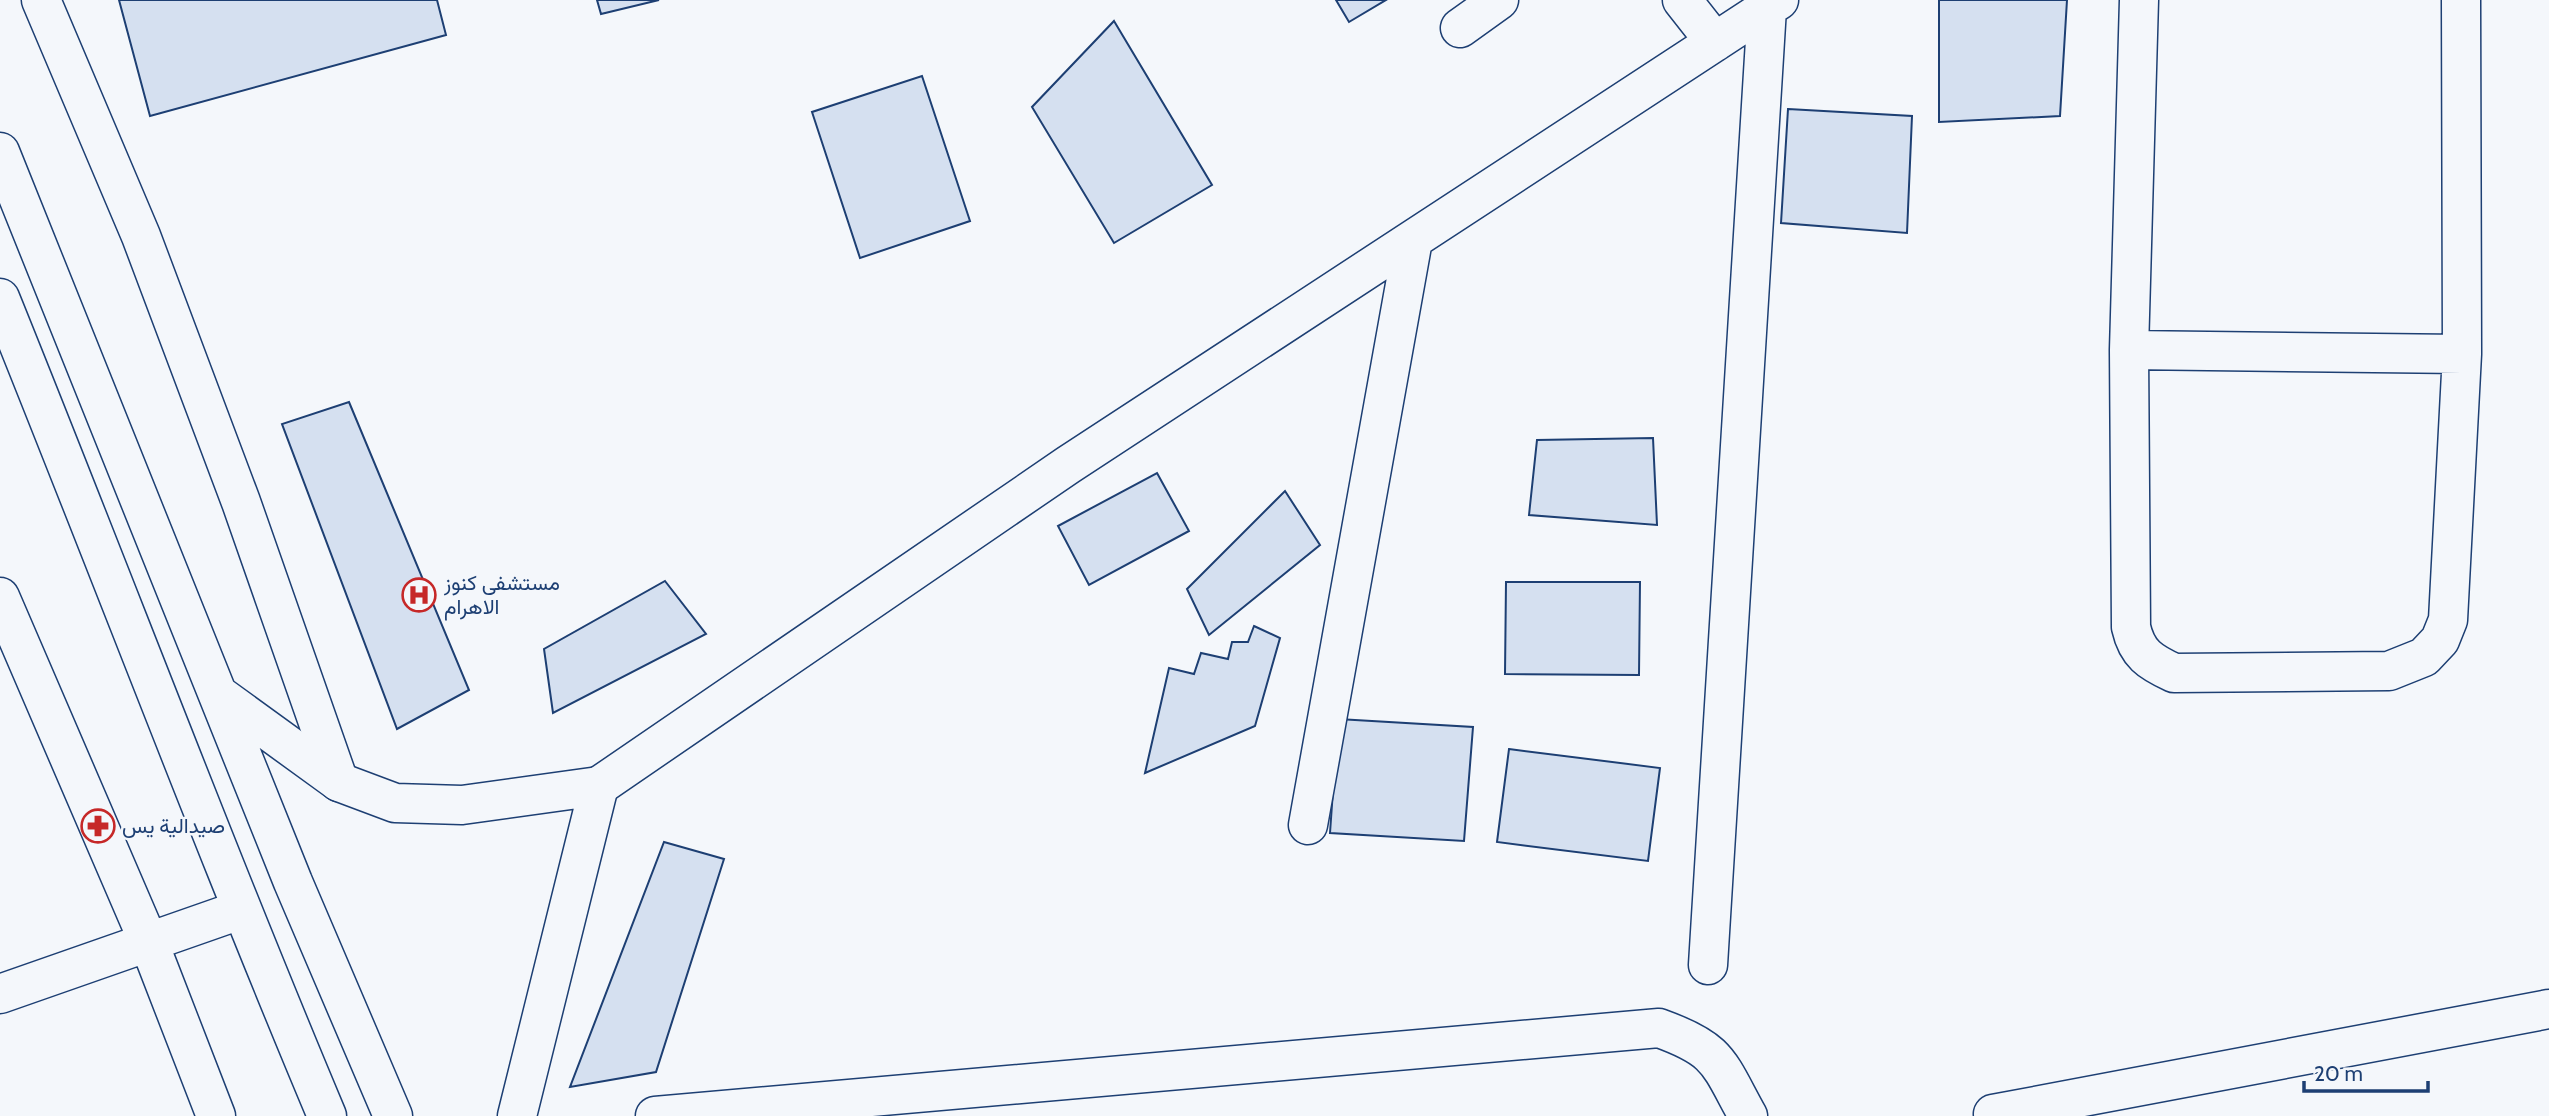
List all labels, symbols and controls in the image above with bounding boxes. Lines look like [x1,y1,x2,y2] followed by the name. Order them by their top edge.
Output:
[443,570,560,621] place label: مستشفى كنوز الاهرام
[400,576,438,614] hospital icon: مستشفى كنوز الاهرام
[79,807,117,845] pharmacy icon: صيدالية يس
[122,813,225,838] place label: صيدالية يس
[2304,1050,2428,1094] scale bar
[2314,1061,2363,1086] text: 20 m

